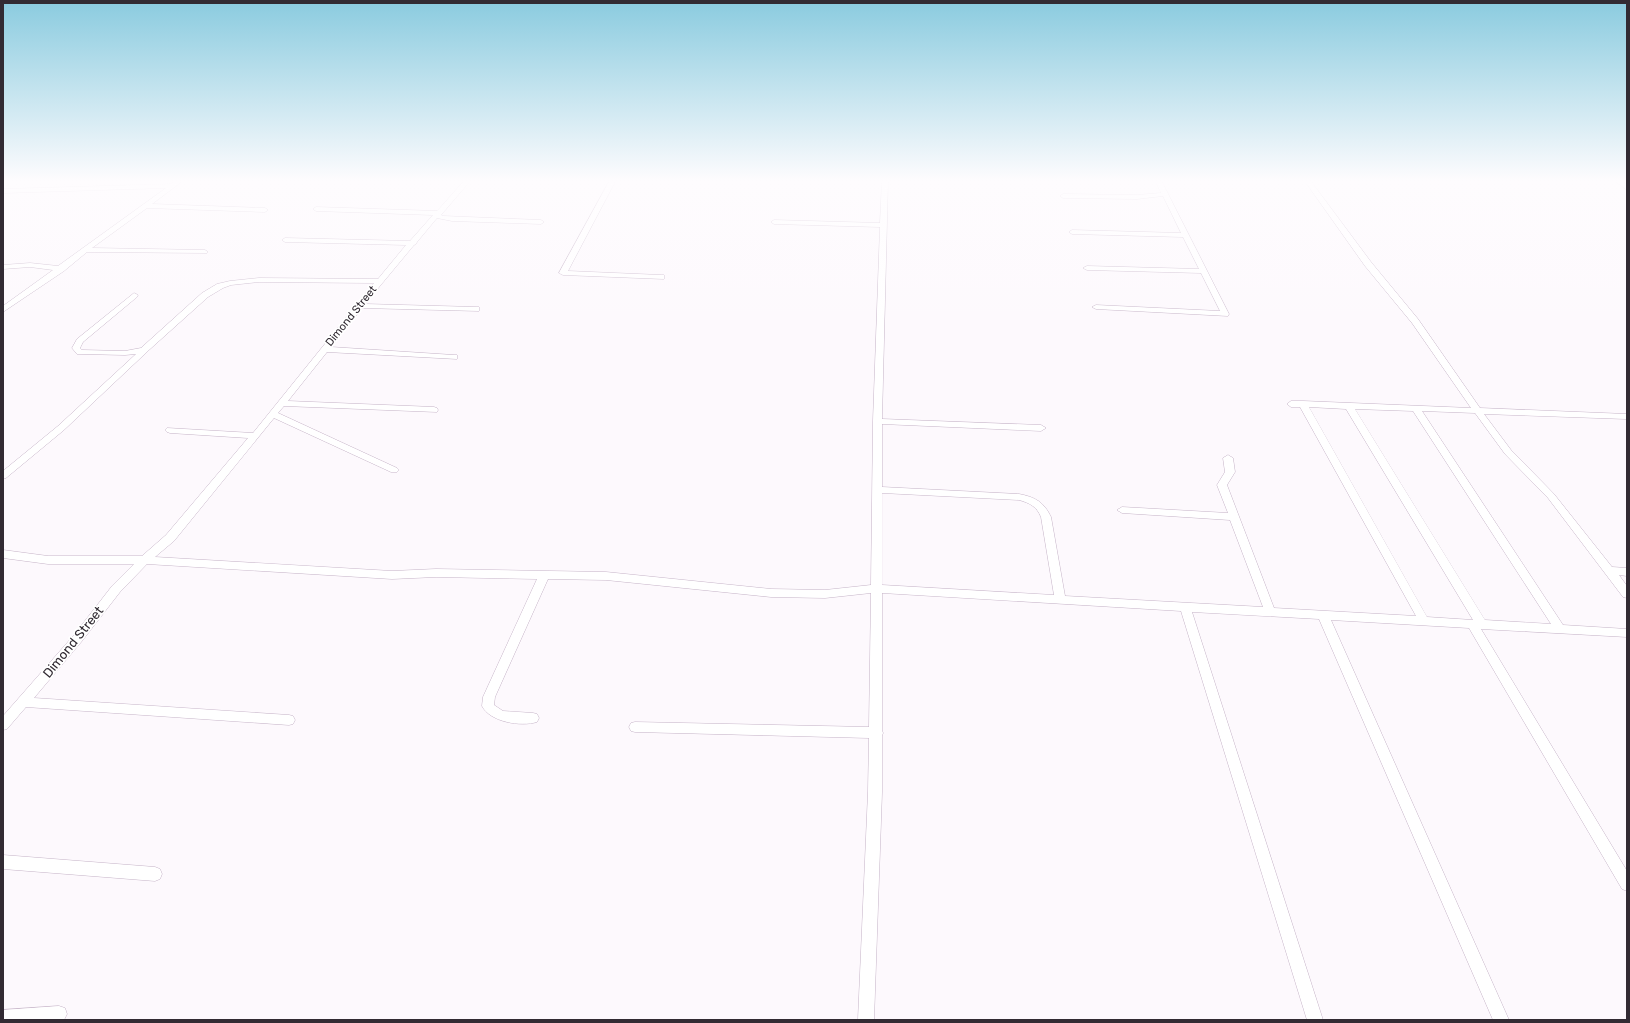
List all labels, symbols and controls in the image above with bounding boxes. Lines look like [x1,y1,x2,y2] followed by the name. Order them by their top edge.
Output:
[323,283,380,349] street label: Dimond Street
[40,603,106,681] street label: Dimond Street

